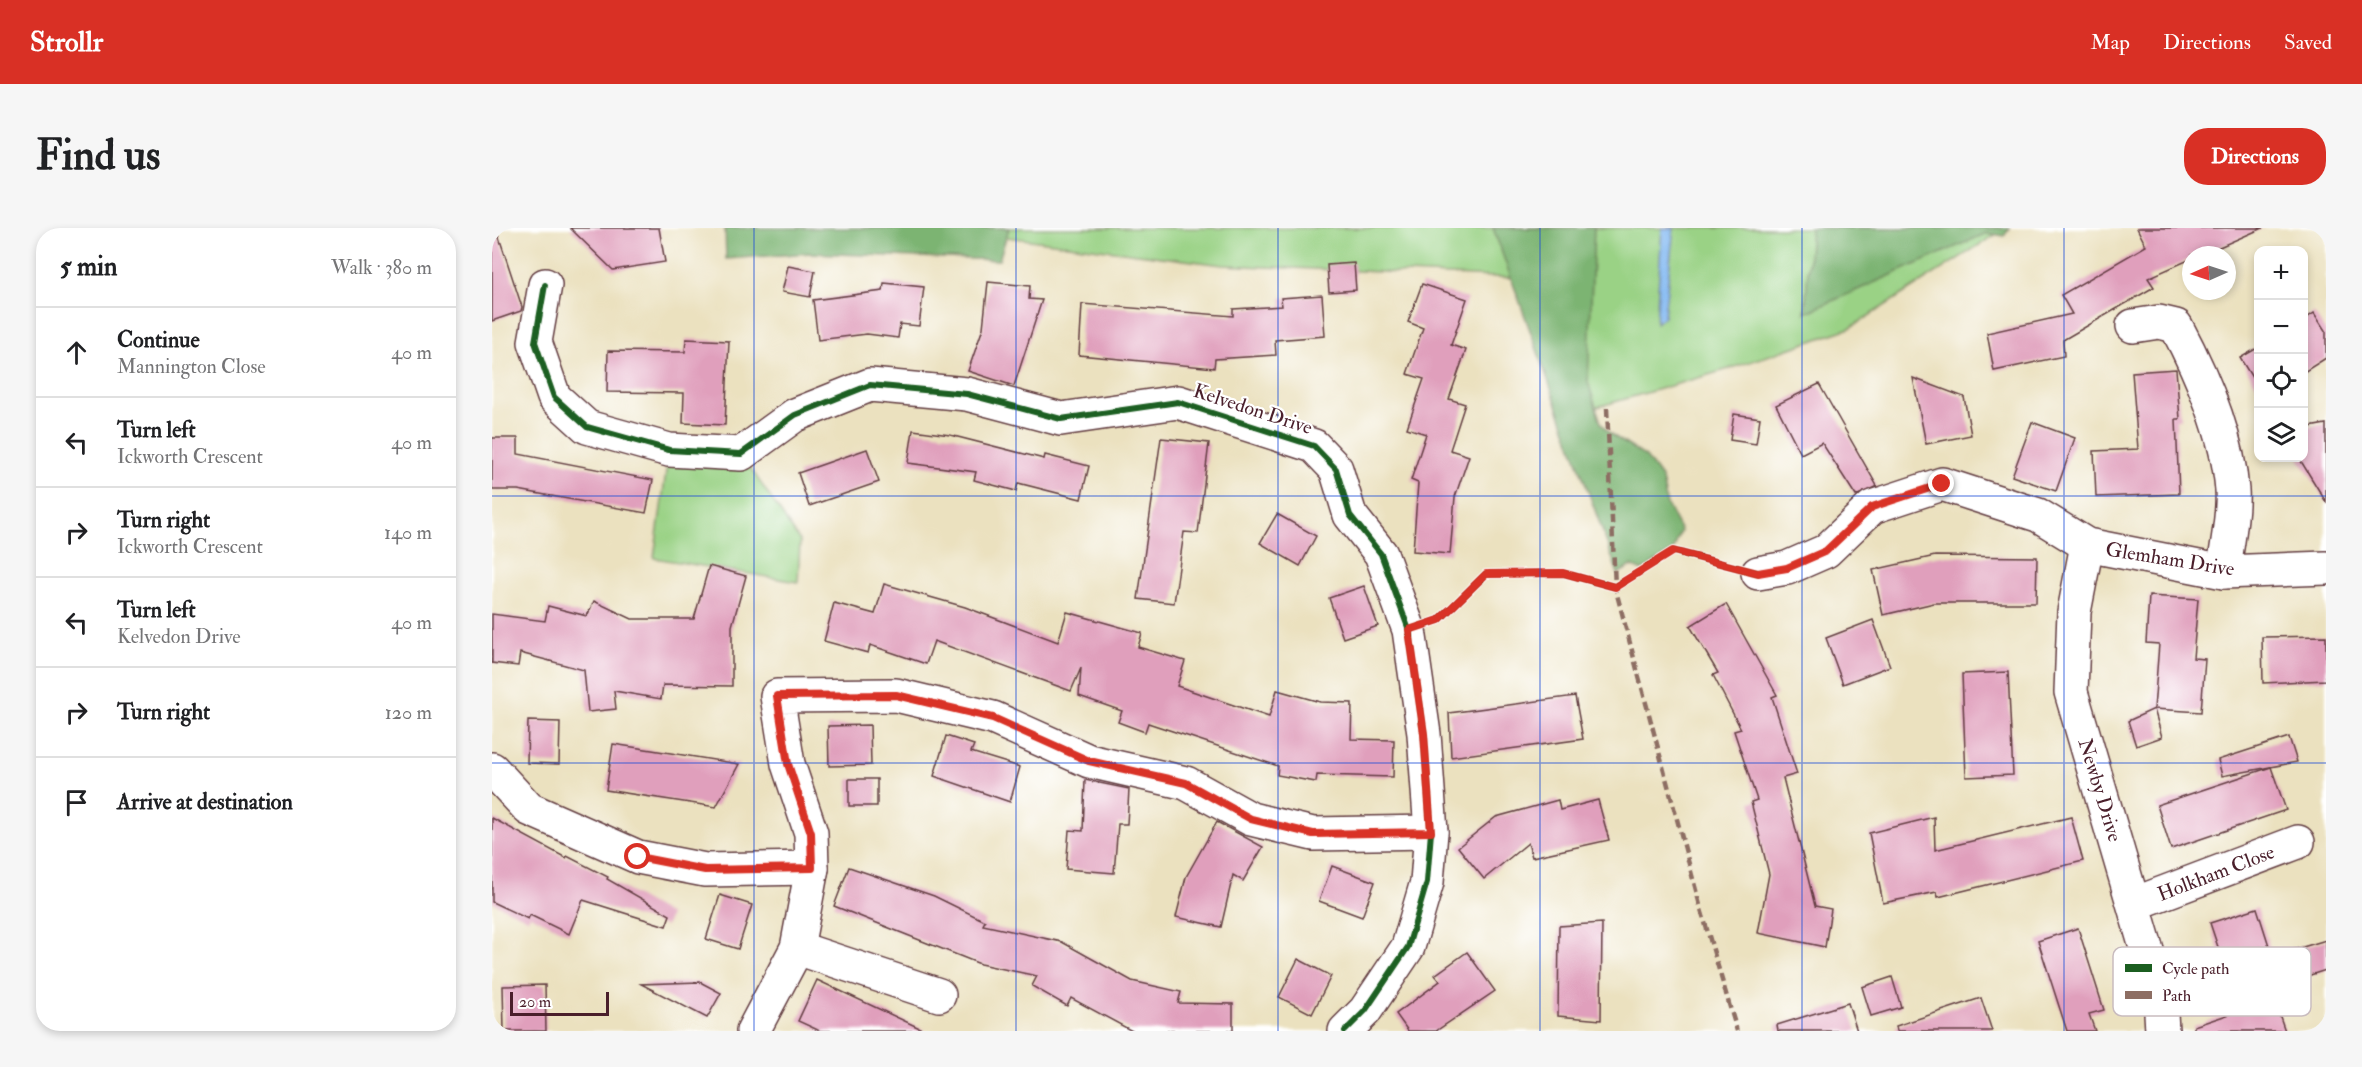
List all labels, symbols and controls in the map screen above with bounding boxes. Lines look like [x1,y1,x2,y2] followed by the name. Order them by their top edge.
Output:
[30,25,103,60] text: Strollr
[2090,29,2130,56] text: Map
[2163,29,2251,56] text: Directions
[2284,29,2332,56] text: Saved
[2184,128,2326,185] button: Directions
[36,130,160,182] text: Find us
[2182,246,2236,300] north arrow
[2254,246,2308,462] map controls
[2254,246,2308,300] button: +
[60,251,117,283] text: 5 min
[331,255,432,280] text: Walk · 380 m
[2254,300,2308,354] button: −
[117,326,200,354] text: Continue
[60,336,93,369] icon: ahead
[391,340,432,365] text: 40 m
[117,354,266,379] text: Mannington Close
[2254,354,2308,408] button: locate
[1190,378,1316,440] street label: Kelvedon Drive
[2254,408,2308,462] button: layers
[117,416,196,444] text: Turn left
[60,426,93,459] icon: left
[391,430,432,455] text: 40 m
[117,444,263,469] text: Ickworth Crescent
[1928,470,1954,496] route end
[117,506,210,534] text: Turn right
[60,516,93,549] icon: right
[384,520,432,545] text: 140 m
[117,534,263,559] text: Ickworth Crescent
[2104,536,2236,582] street label: Glemham Drive
[117,596,196,624] text: Turn left
[60,606,93,639] icon: left
[391,610,432,635] text: 40 m
[117,624,241,649] text: Kelvedon Drive
[60,696,93,729] icon: right
[117,698,210,726] text: Turn right
[385,700,432,725] text: 120 m
[2072,735,2128,845] street label: Newby Drive
[60,786,93,819] icon: arrive
[117,788,293,816] text: Arrive at destination
[2154,839,2278,907] street label: Holkham Close
[624,843,650,869] route start
[2113,947,2311,1016] legend
[2162,959,2230,980] text: Cycle path
[2162,986,2192,1006] text: Path
[510,989,609,1016] scale bar
[519,992,551,1012] text: 20 m

